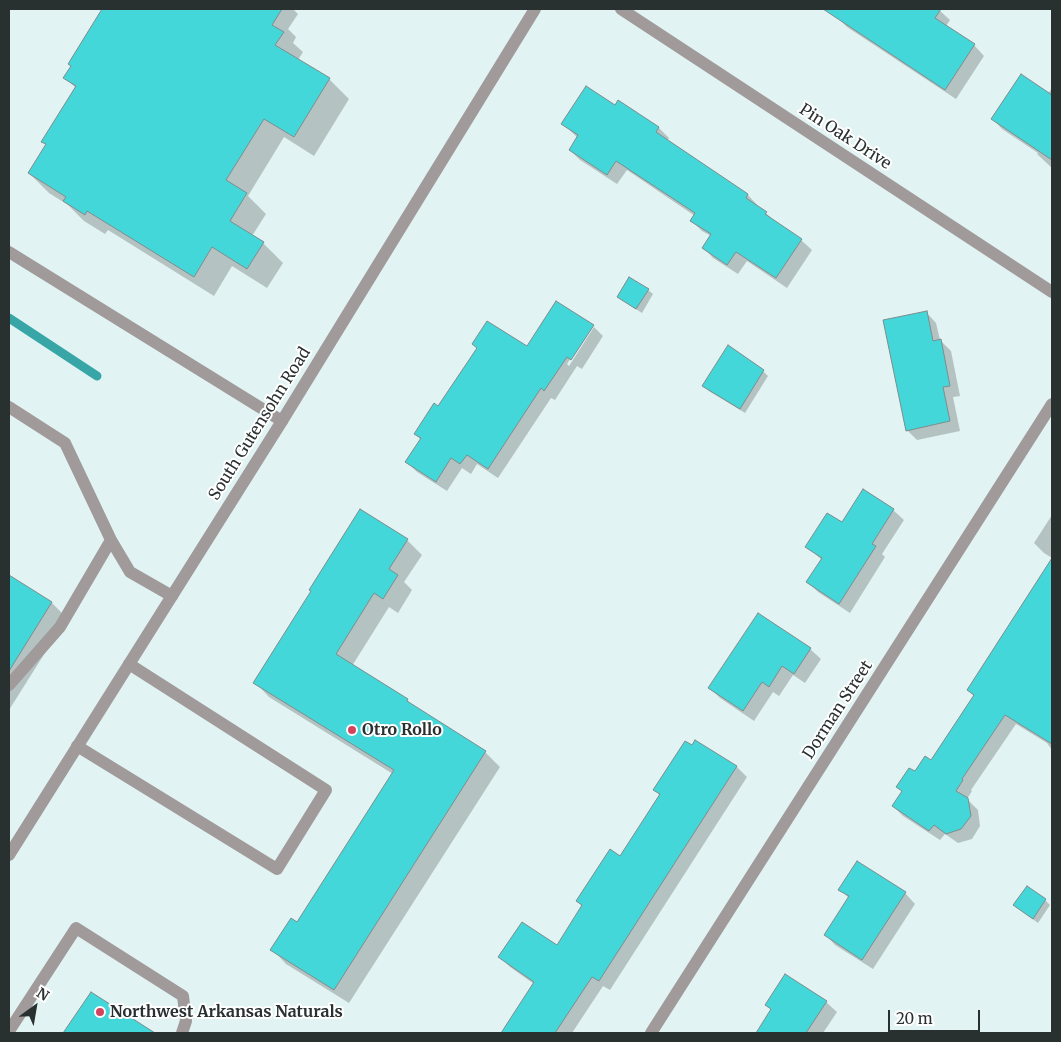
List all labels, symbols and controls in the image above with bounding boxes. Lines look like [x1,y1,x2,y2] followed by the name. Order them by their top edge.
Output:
[796,100,894,174] street label: Pin Oak Drive
[205,344,315,504] street label: South Gutensohn Road
[799,657,877,763] street label: Dorman Street
[362,720,442,740] place label: Otro Rollo
[346,724,358,736] marker: Otro Rollo
[10,982,60,1032] north arrow
[33,984,52,1005] text: N
[891,1000,984,1032] scale bar
[110,1002,343,1022] place label: Northwest Arkansas Naturals
[94,1006,106,1018] marker: Northwest Arkansas Naturals
[896,1009,933,1028] text: 20 m

